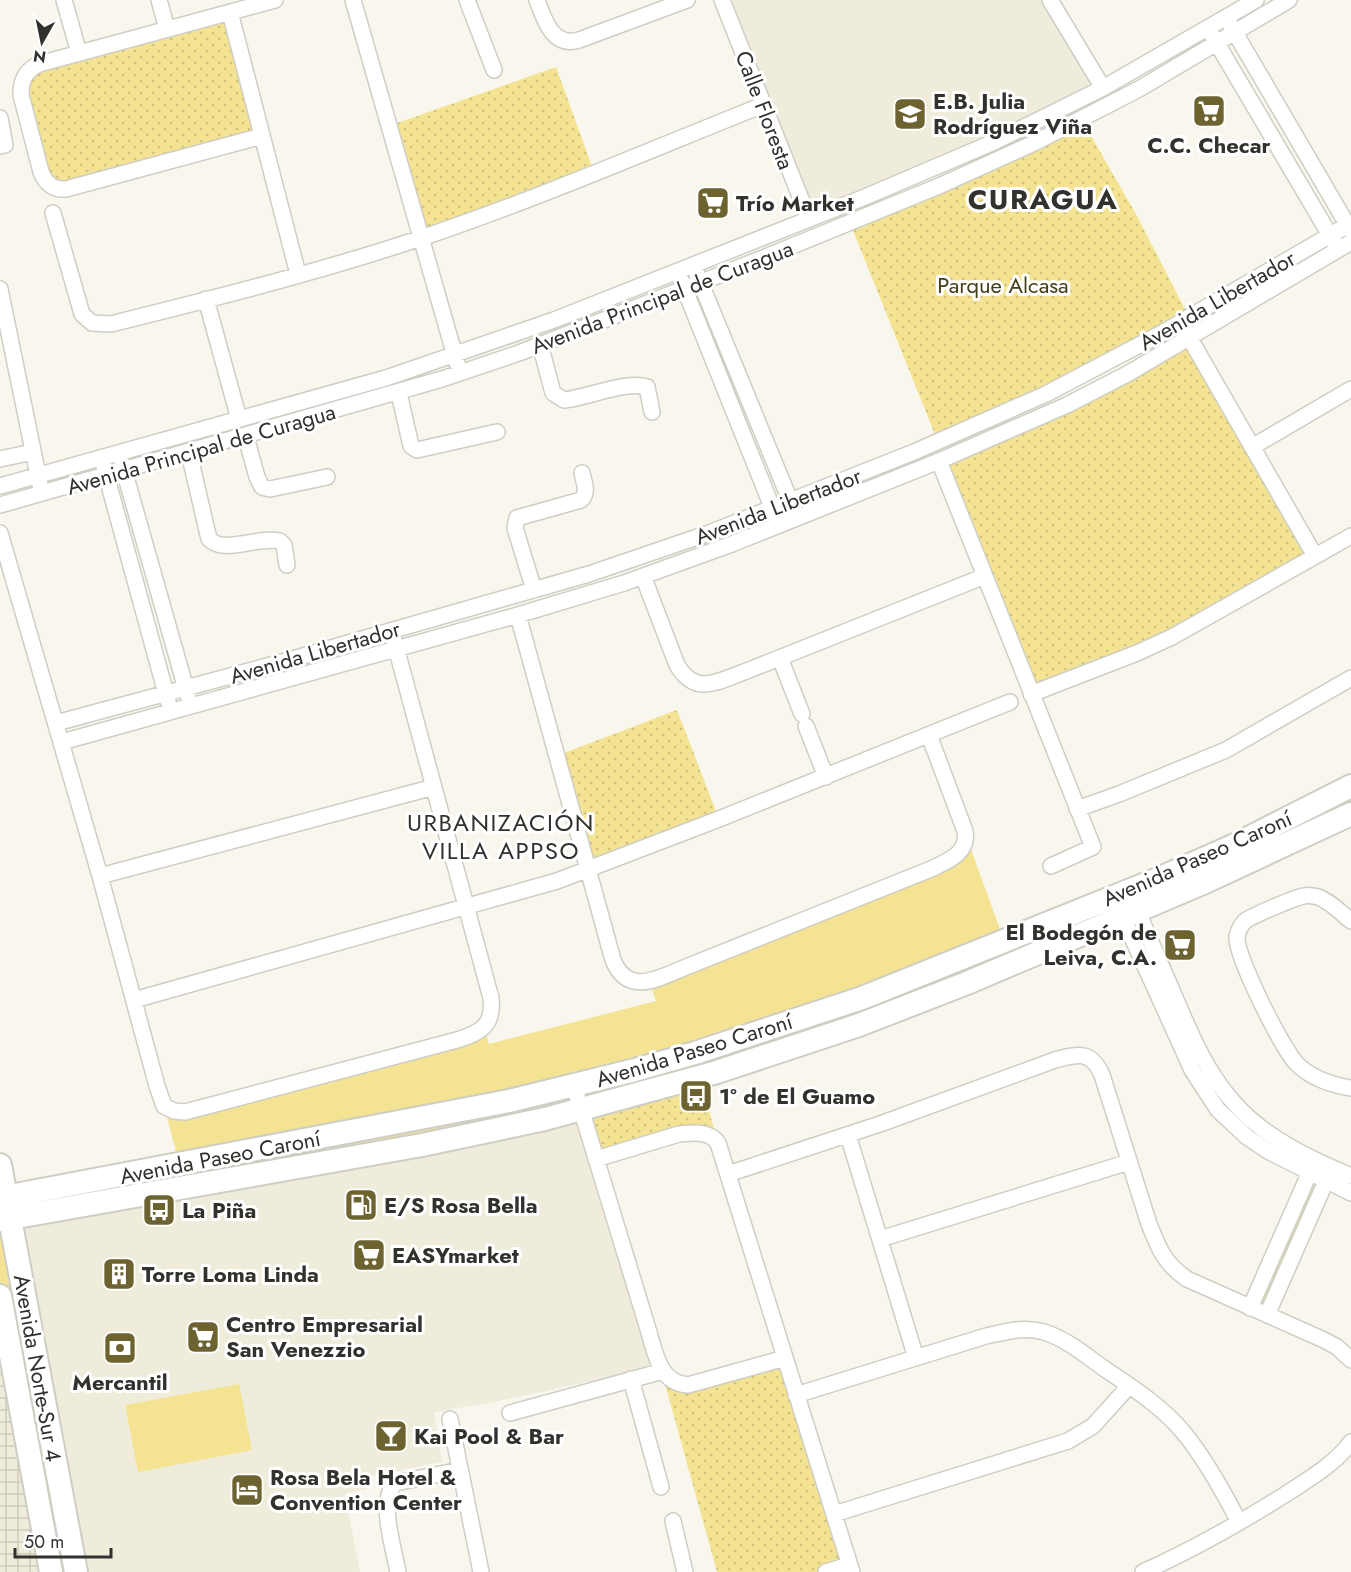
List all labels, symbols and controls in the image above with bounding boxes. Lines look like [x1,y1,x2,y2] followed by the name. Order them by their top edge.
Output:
[12,12,72,72] north arrow
[32,44,48,69] text: N
[728,46,802,174] street label: Calle Floresta
[933,85,1092,142] place label: E.B. Julia Rodríguez Viña
[1191,93,1227,129] supermarket icon: C.C. Checar
[892,96,928,132] school or university icon: E.B. Julia Rodríguez Viña
[1147,129,1271,161] place label: C.C. Checar
[968,179,1118,220] district label: CURAGUA
[695,185,731,221] supermarket icon: Trío Market
[736,187,854,219] place label: Trío Market
[526,232,798,362] street label: Avenida Principal de Curagua
[1133,242,1302,358] street label: Avenida Libertador
[937,269,1069,301] park label: Parque Alcasa
[63,395,339,503] street label: Avenida Principal de Curagua
[690,459,866,552] street label: Avenida Libertador
[226,612,404,692] street label: Avenida Libertador
[1097,801,1298,914] street label: Avenida Paseo Caroní
[407,805,595,868] district label: URBANIZACIÓN VILLA APPSO
[1006,916,1157,973] place label: El Bodegón de Leiva, C.A.
[1162,927,1198,963] supermarket icon: El Bodegón de Leiva, C.A.
[592,1004,797,1095] street label: Avenida Paseo Caroní
[678,1078,714,1114] bus stop icon: 1° de El Guamo
[719,1080,875,1112] place label: 1° de El Guamo
[117,1122,324,1192] street label: Avenida Paseo Caroní
[343,1187,379,1223] fuel station icon: E/S Rosa Bella
[384,1189,538,1221] place label: E/S Rosa Bella
[141,1192,177,1228] bus stop icon: La Piña
[182,1194,256,1226] place label: La Piña
[351,1237,387,1273] supermarket icon: EASYmarket
[392,1239,519,1271] place label: EASYmarket
[101,1256,137,1292] building icon: Torre Loma Linda
[142,1258,319,1290] place label: Torre Loma Linda
[6,1272,70,1464] street label: Avenida Norte-Sur 4
[226,1308,423,1365] place label: Centro Empresarial San Venezzio
[185,1319,221,1355] supermarket icon: Centro Empresarial San Venezzio
[102,1330,138,1366] bank icon: Mercantil
[72,1366,168,1398] place label: Mercantil
[373,1418,409,1454] bar icon: Kai Pool & Bar
[414,1420,564,1452] place label: Kai Pool & Bar
[270,1461,462,1518] place label: Rosa Bela Hotel & Convention Center
[229,1472,265,1508] hotel icon: Rosa Bela Hotel & Convention Center
[15,1521,111,1559] scale bar
[24,1529,64,1555] text: 50 m

